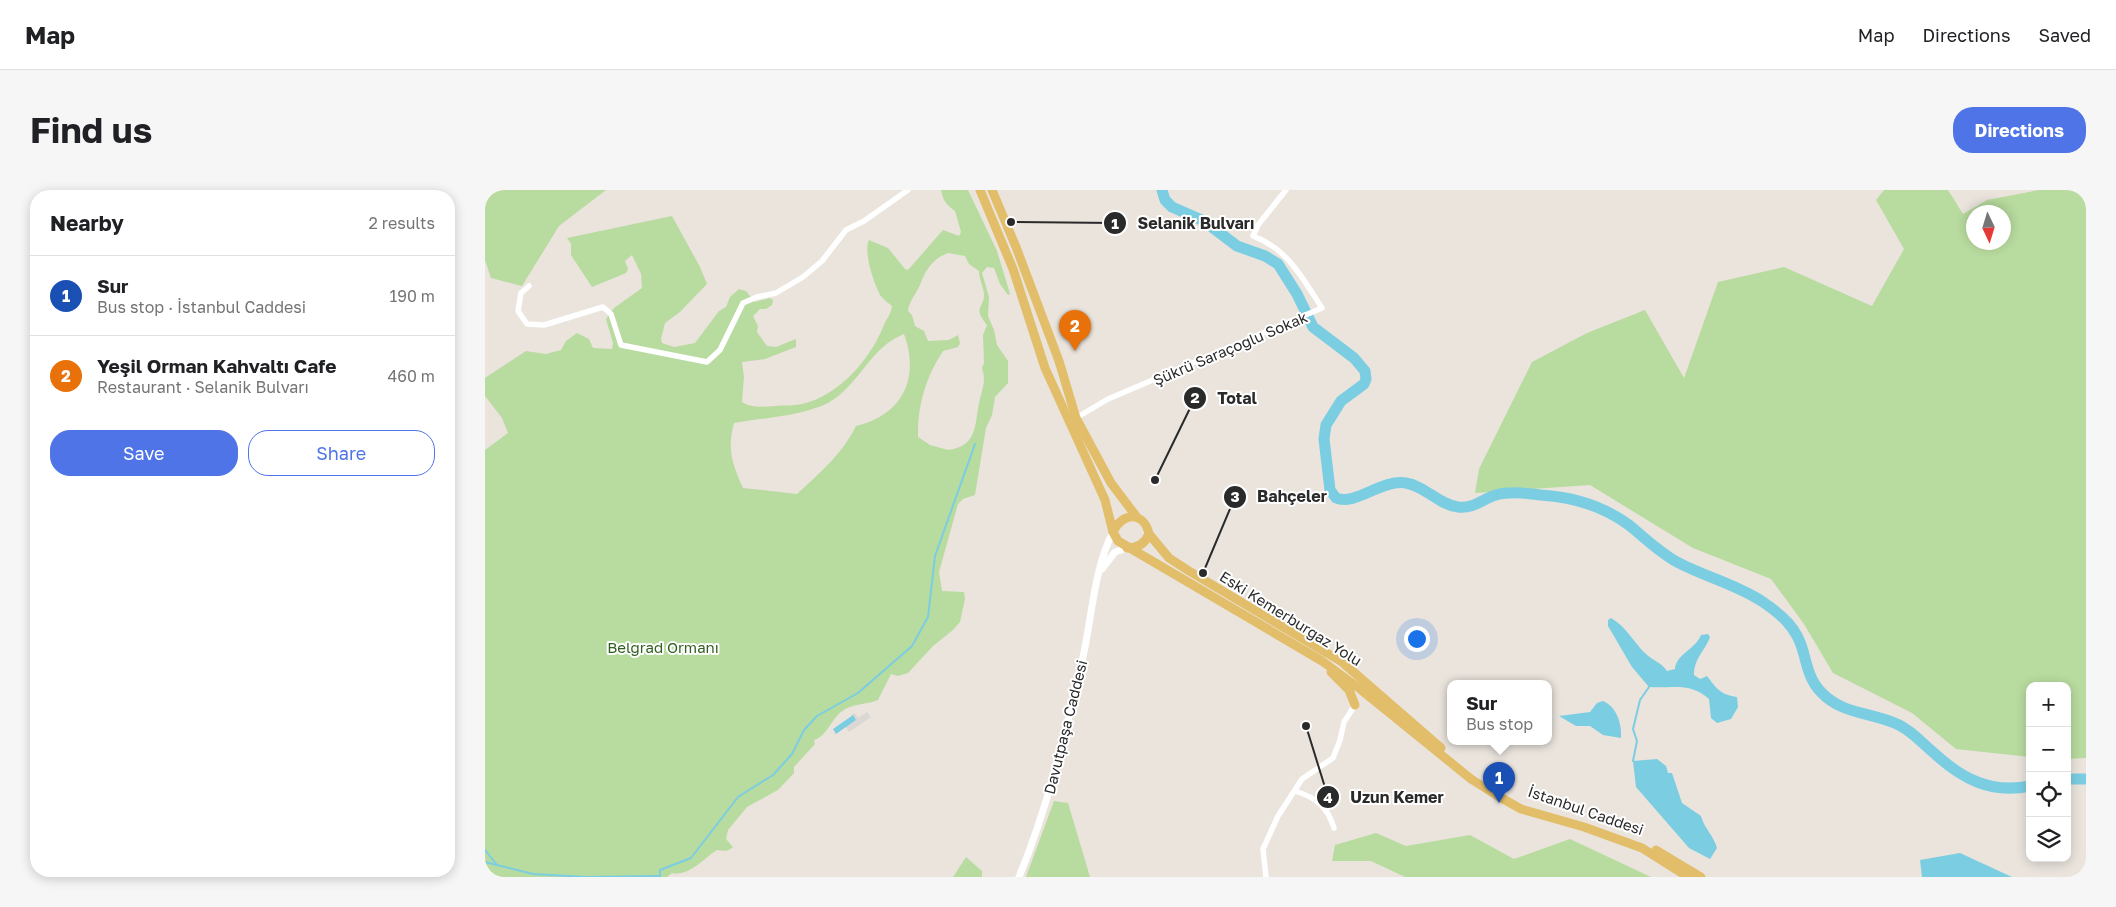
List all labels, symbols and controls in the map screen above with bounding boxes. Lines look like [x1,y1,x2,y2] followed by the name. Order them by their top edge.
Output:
[25,20,75,49] text: Map
[1858,24,1894,46] text: Map
[1922,24,2010,46] text: Directions
[2038,24,2091,46] text: Saved
[1953,107,2086,153] button: Directions
[30,109,152,151] text: Find us
[1966,205,2011,250] north arrow
[1102,208,1264,239] callout: Selanik Bulvarı
[50,210,124,236] text: Nearby
[369,213,435,233] text: 2 results
[1138,213,1254,233] text: Selanik Bulvarı
[1111,214,1119,232] text: 1
[97,274,128,297] text: Sur
[62,286,70,306] text: 1
[389,286,435,306] text: 190 m
[97,297,306,317] text: Bus stop · İstanbul Caddesi
[1150,307,1310,389] street label: Şükrü Saraçoğlu Sokak
[1059,310,1091,351] pin: 2
[97,354,336,377] text: Yeşil Orman Kahvaltı Cafe
[61,366,71,386] text: 2
[387,366,435,386] text: 460 m
[97,377,309,397] text: Restaurant · Selanik Bulvarı
[1183,383,1267,414] callout: Total
[1190,388,1200,406] text: 2
[1217,388,1257,408] text: Total
[50,430,238,476] button: Save
[248,430,435,476] button: Share
[1222,481,1337,512] callout: Bahçeler
[1257,486,1327,506] text: Bahçeler
[1230,487,1240,505] text: 3
[1217,567,1365,669] street label: Eski Kemerburgaz Yolu
[1404,626,1430,652] your location
[607,638,719,656] park label: Belgrad Ormanı
[1040,658,1090,796] street label: Davutpaşa Caddesi
[1447,680,1552,745] popup
[2026,682,2071,862] map controls
[2026,682,2071,727] button: +
[1466,691,1497,714] text: Sur
[1466,714,1533,734] text: Bus stop
[2026,727,2071,772] button: −
[1483,762,1515,803] pin: 1
[2026,772,2071,817] button: locate
[1315,782,1454,813] callout: Uzun Kemer
[1526,782,1646,838] street label: İstanbul Caddesi
[1350,787,1444,807] text: Uzun Kemer
[1323,788,1333,806] text: 4
[2026,817,2071,862] button: layers

